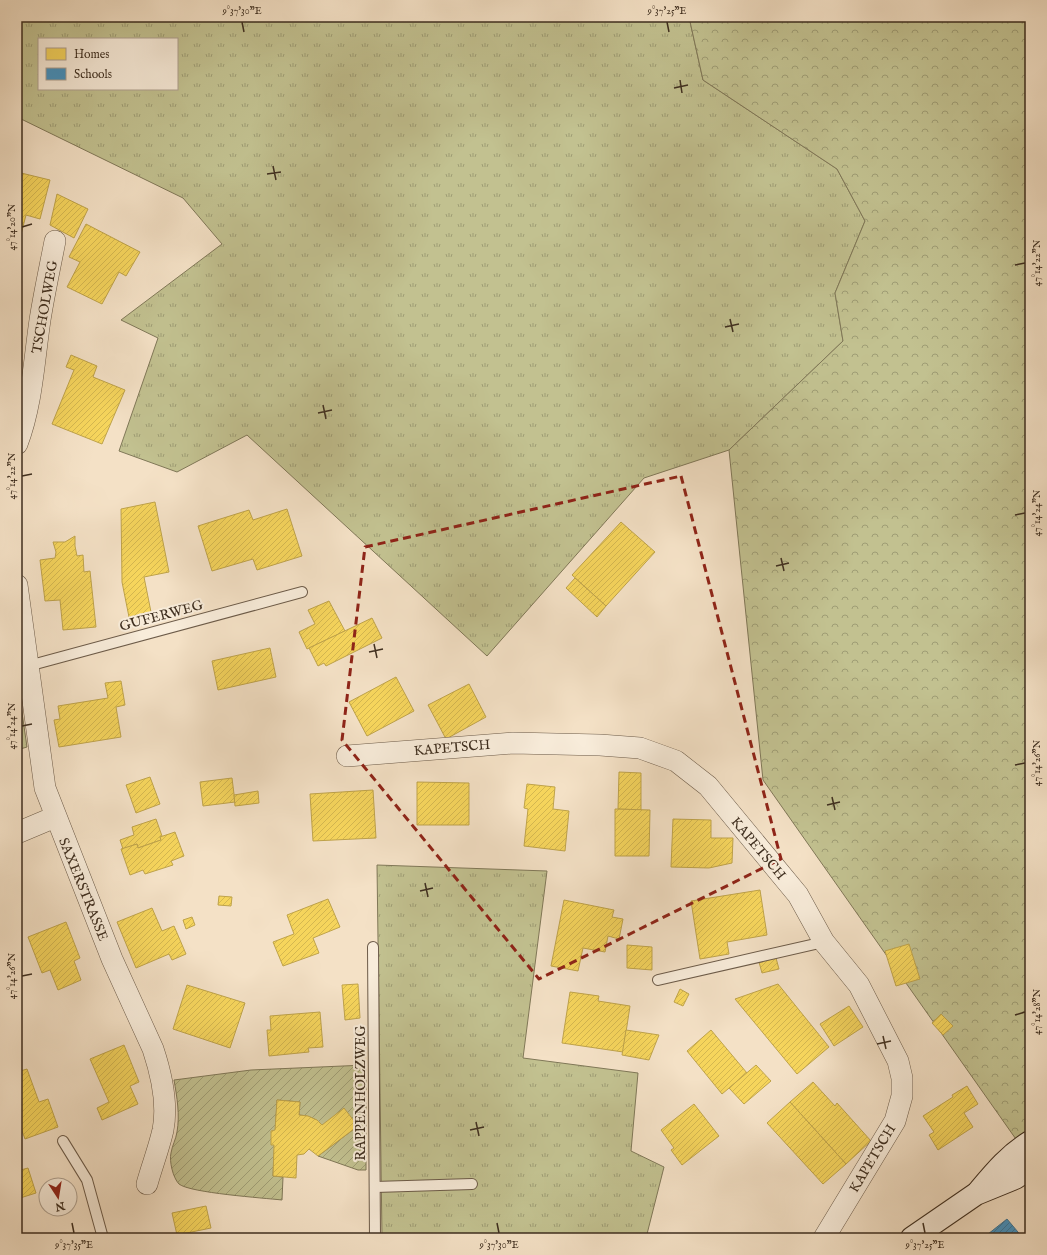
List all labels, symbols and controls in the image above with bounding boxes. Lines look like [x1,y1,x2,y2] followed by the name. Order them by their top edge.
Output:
[221,5,262,18] text: 9°37'30"E
[647,5,687,18] text: 9°37'25"E
[38,38,178,90] legend
[74,47,110,62] text: Homes
[74,67,112,82] text: Schools
[6,203,19,251] text: 47°14'20"N
[1031,239,1044,286] text: 47°14'22"N
[28,258,62,355] street label: TSCHOLWEG
[6,452,19,499] text: 47°14'22"N
[1031,489,1044,537] text: 47°14'24"N
[118,596,206,636] street label: GUFERWEG
[6,702,19,750] text: 47°14'24"N
[413,736,491,760] street label: KAPETSCH
[1031,739,1044,786] text: 47°14'26"N
[727,813,790,884] street label: KAPETSCH
[54,835,112,944] street label: SAXERSTRASSE
[6,952,19,999] text: 47°14'26"N
[1031,989,1044,1035] text: 47°14'28"N
[352,1024,370,1161] street label: RAPPENHOLZWEG
[845,1121,900,1196] street label: KAPETSCH
[38,1177,78,1217] north arrow
[53,1198,67,1214] text: N
[54,1239,93,1252] text: 9°37'35"E
[478,1239,519,1252] text: 9°37'30"E
[905,1239,945,1252] text: 9°37'25"E

